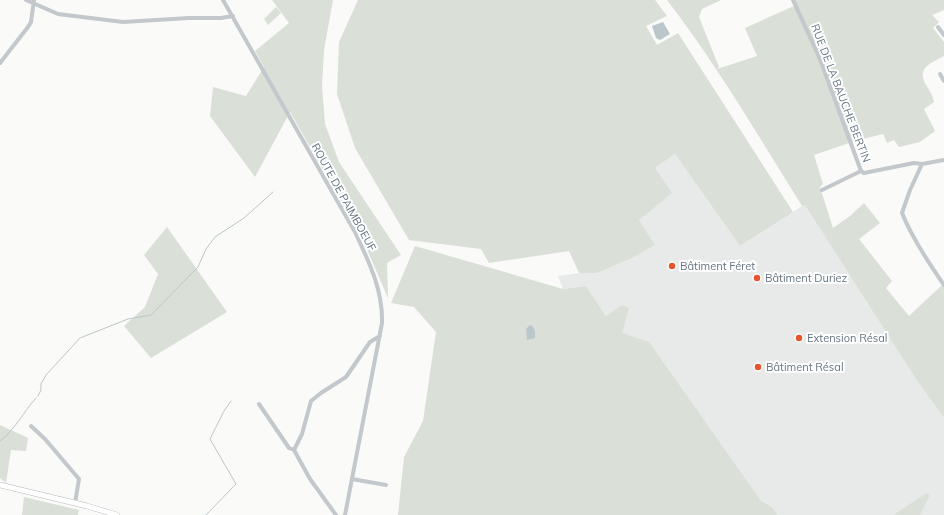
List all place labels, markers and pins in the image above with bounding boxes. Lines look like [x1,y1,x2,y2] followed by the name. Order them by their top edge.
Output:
[680,259,755,273] place label: Bâtiment Féret
[667,261,677,271] marker: Bâtiment Féret
[765,271,847,285] place label: Bâtiment Duriez
[752,273,762,283] marker: Bâtiment Duriez
[807,331,887,345] place label: Extension Résal
[794,333,804,343] marker: Extension Résal
[766,360,844,374] place label: Bâtiment Résal
[753,362,763,372] marker: Bâtiment Résal

